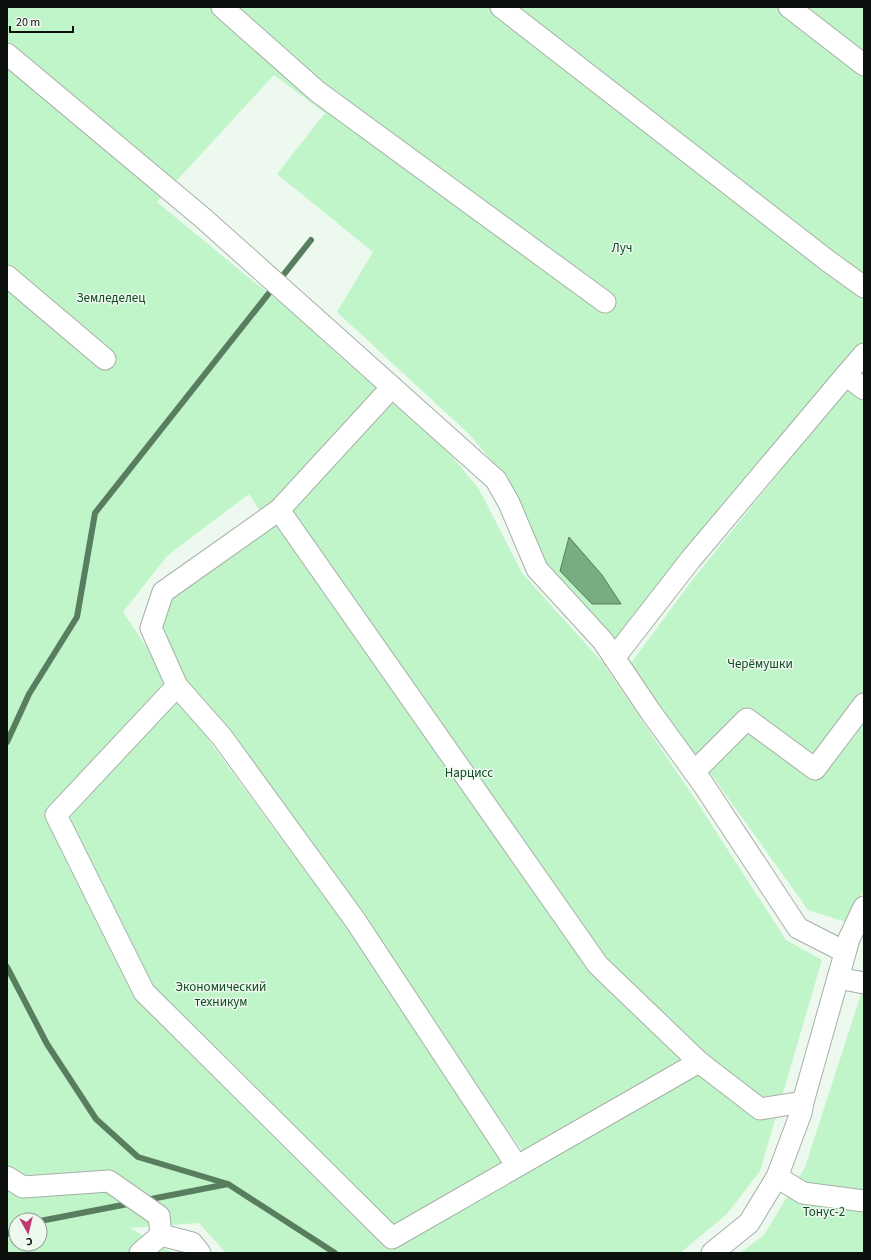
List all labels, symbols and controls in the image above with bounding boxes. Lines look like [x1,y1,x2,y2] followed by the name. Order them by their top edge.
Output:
[10,8,73,34] scale bar
[16,14,40,31] text: 20 m
[612,239,632,257] park label: Луч
[76,289,146,307] park label: Земледелец
[727,655,793,673] park label: Черёмушки
[445,764,493,782] park label: Нарцисс
[176,978,266,1011] park label: Экономический техникум
[803,1203,845,1221] park label: Тонус-2
[8,1212,48,1252] north arrow
[25,1234,34,1249] text: С

